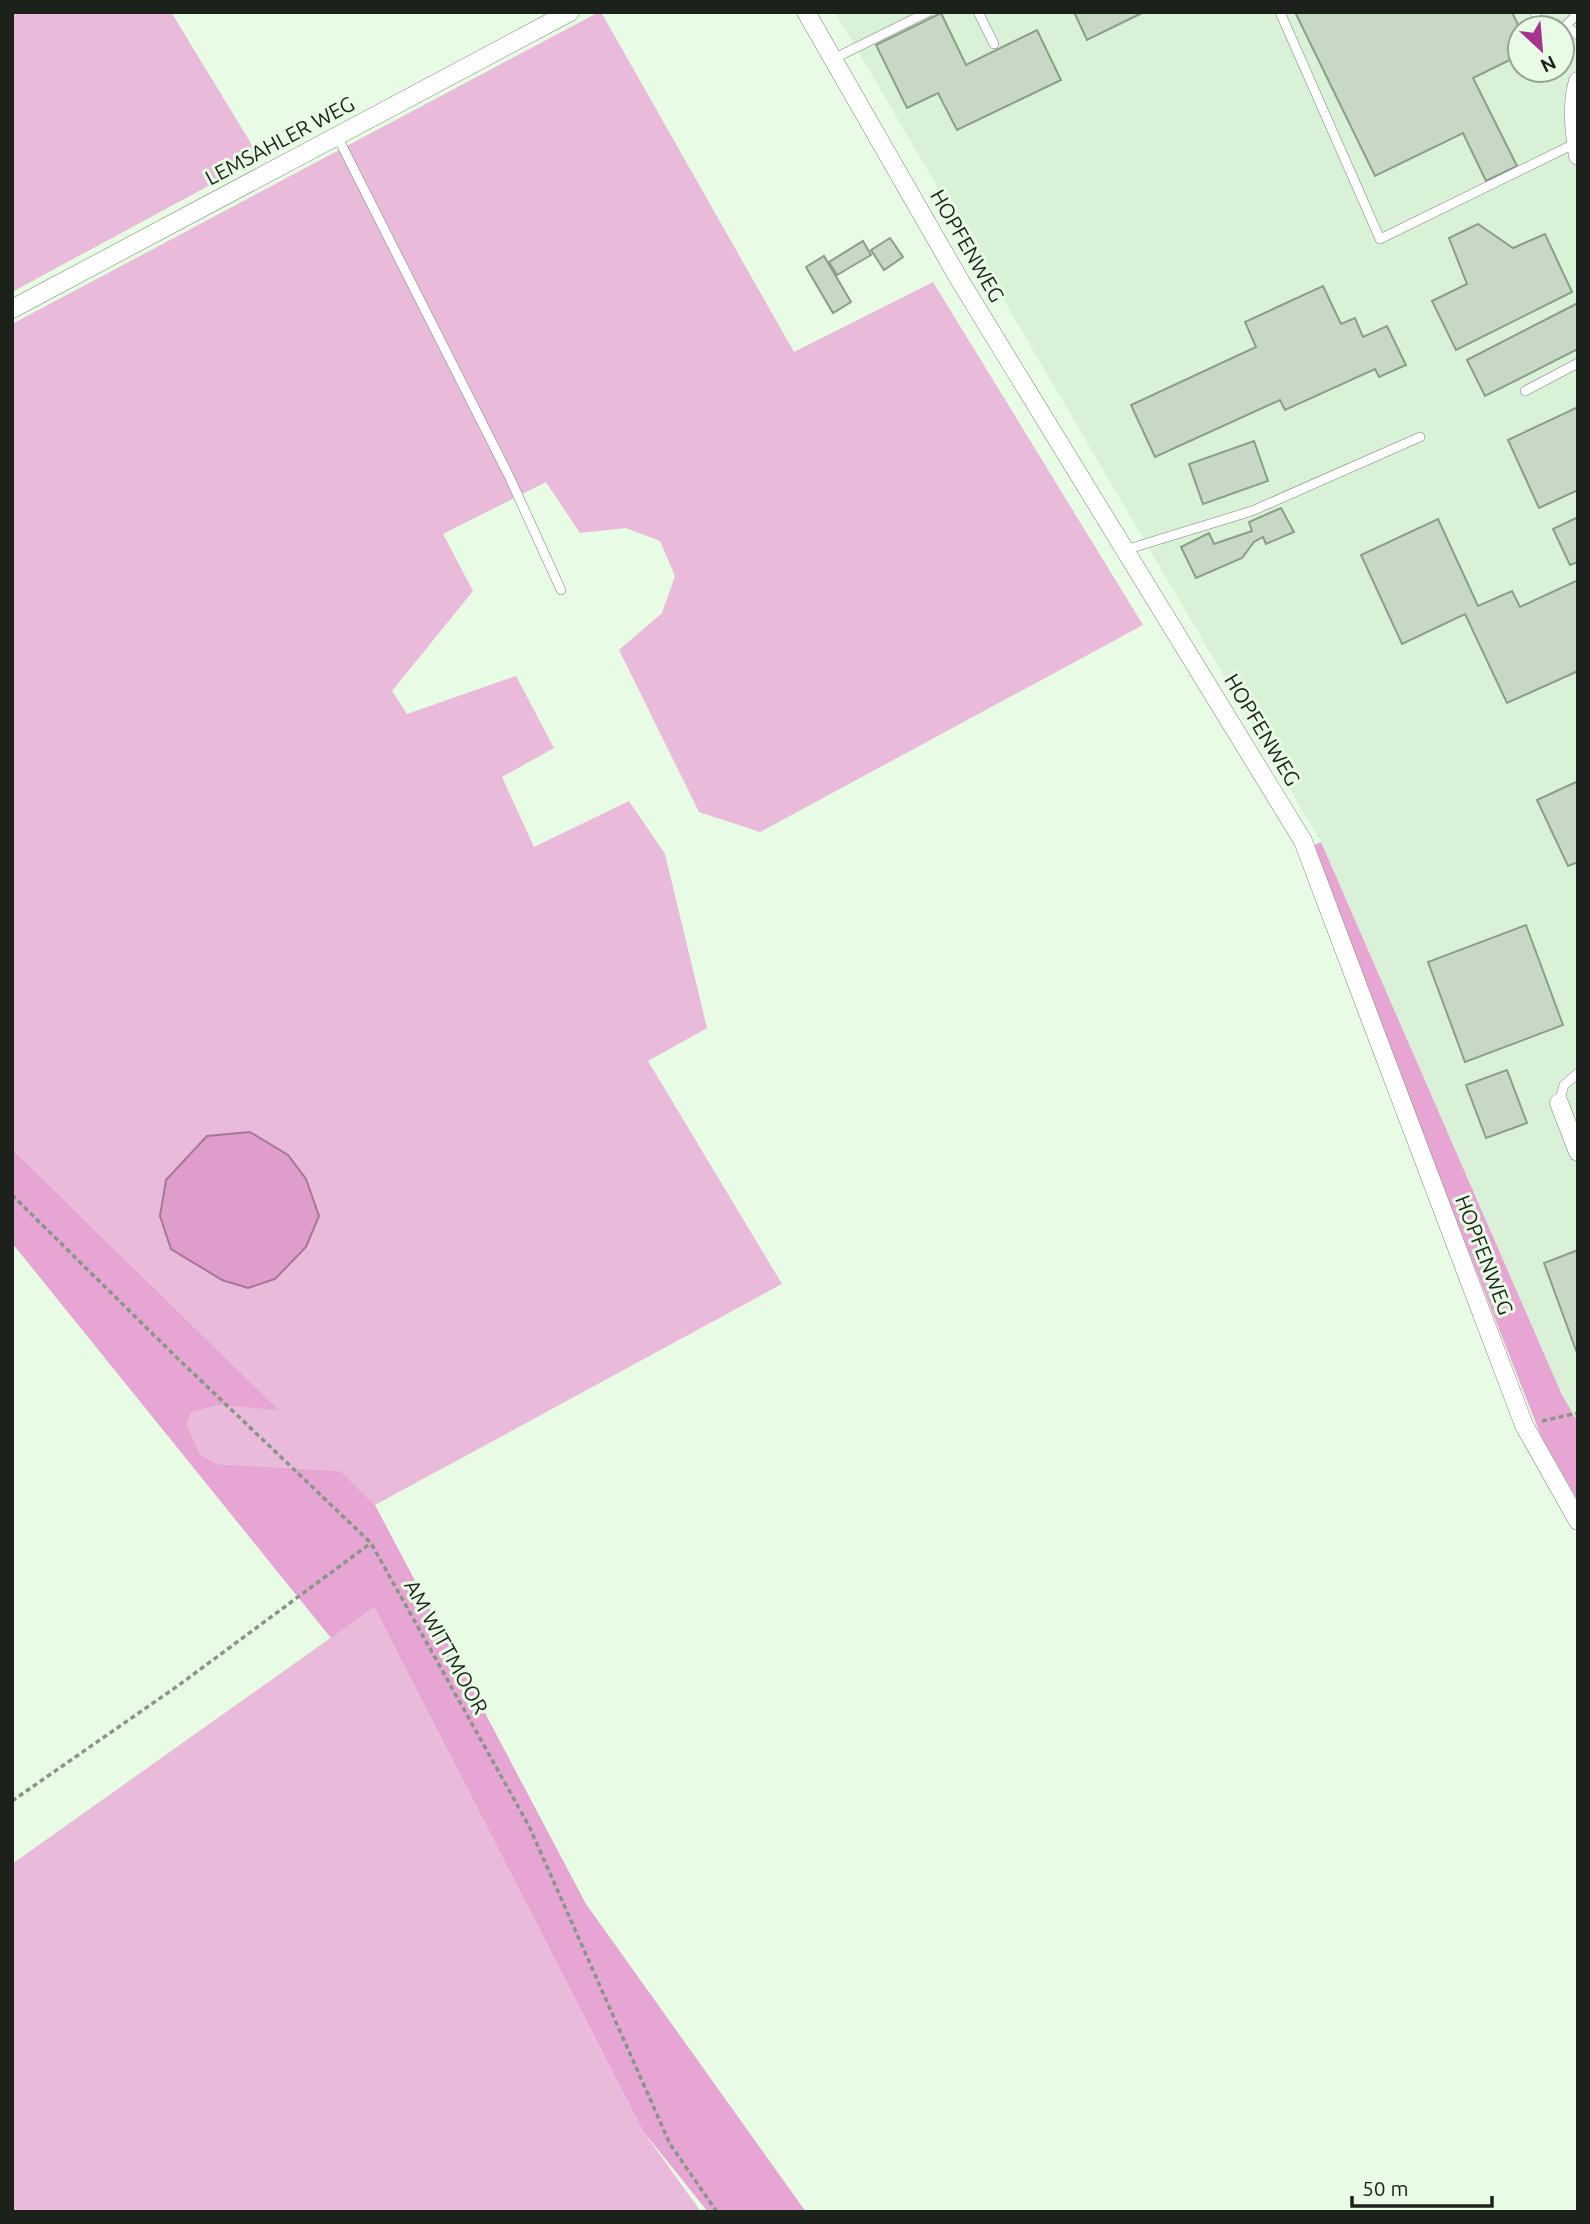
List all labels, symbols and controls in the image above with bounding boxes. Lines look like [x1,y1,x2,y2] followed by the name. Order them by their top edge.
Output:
[1506,14,1576,84] north arrow
[1537,51,1560,77] text: N
[201,91,358,189] street label: LEMSAHLER WEG
[926,185,1010,306] street label: HOPFENWEG
[1220,669,1306,790] street label: HOPFENWEG
[1451,1191,1519,1318] street label: HOPFENWEG
[400,1575,494,1718] street label: AM WITTMOOR
[1352,2164,1492,2208] scale bar
[1362,2176,1409,2200] text: 50 m

